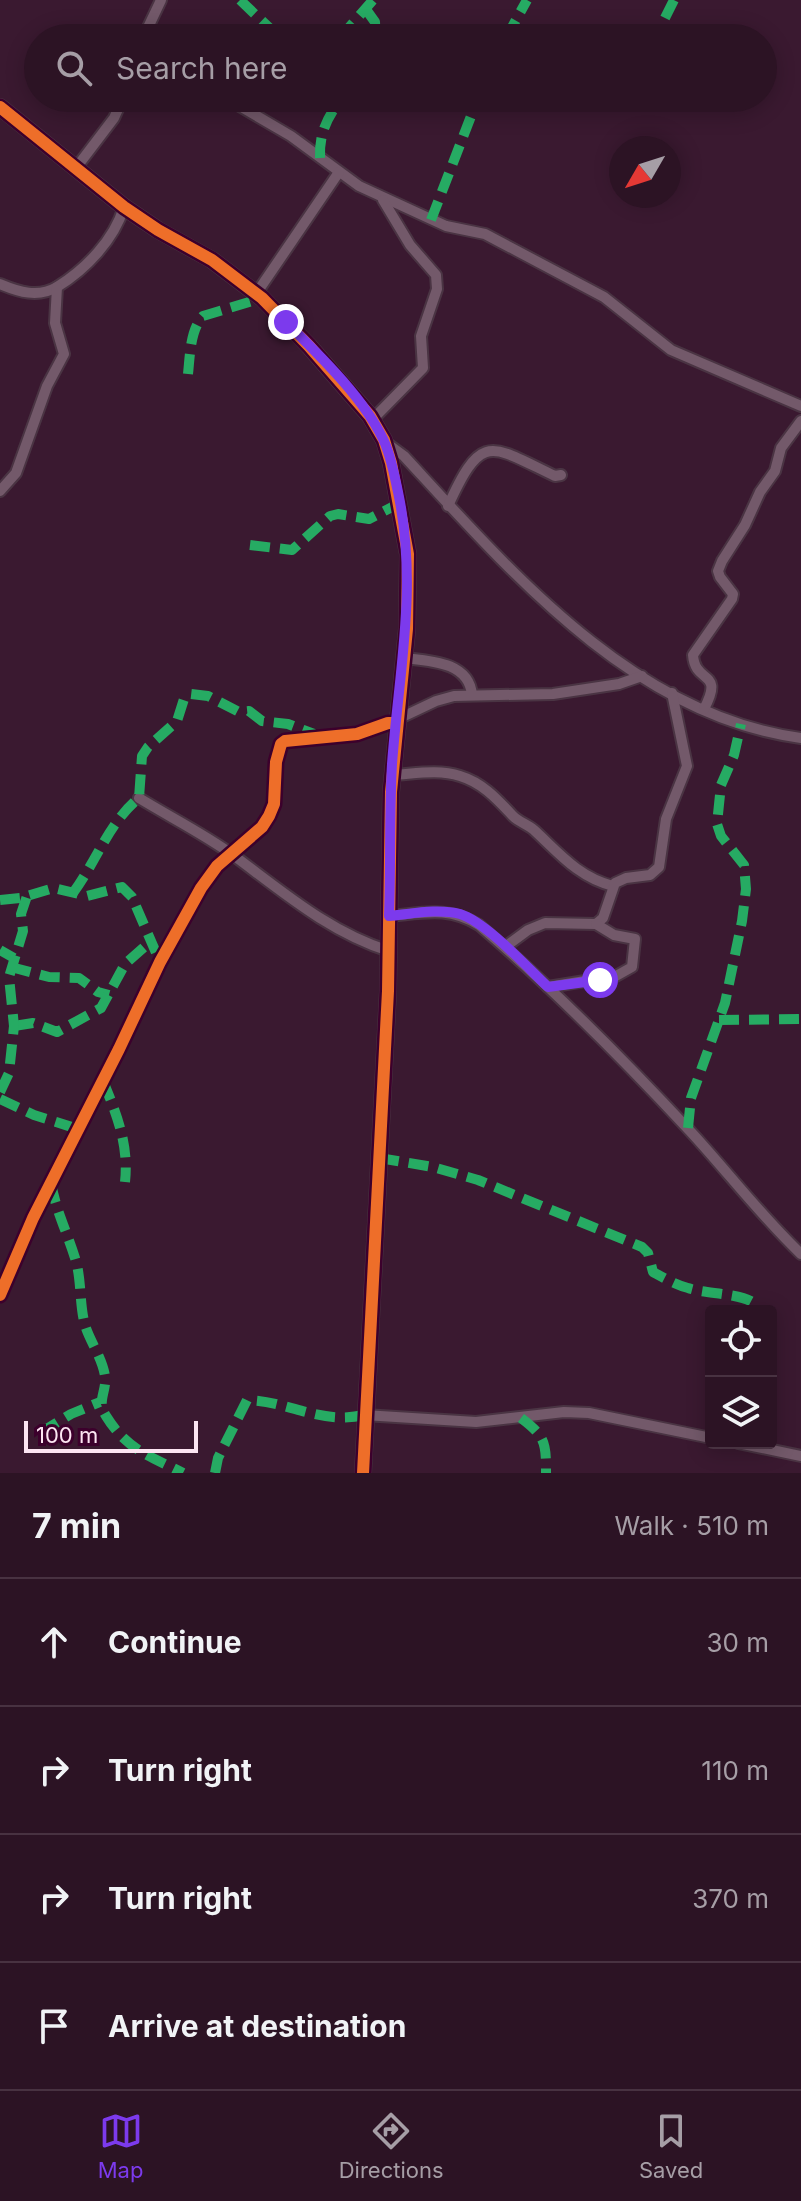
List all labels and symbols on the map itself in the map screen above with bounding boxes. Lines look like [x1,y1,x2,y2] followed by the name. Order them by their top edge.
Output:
[609,136,681,208] north arrow
[268,304,304,340] route end
[582,962,618,998] route start
[24,1417,198,1453] scale bar

